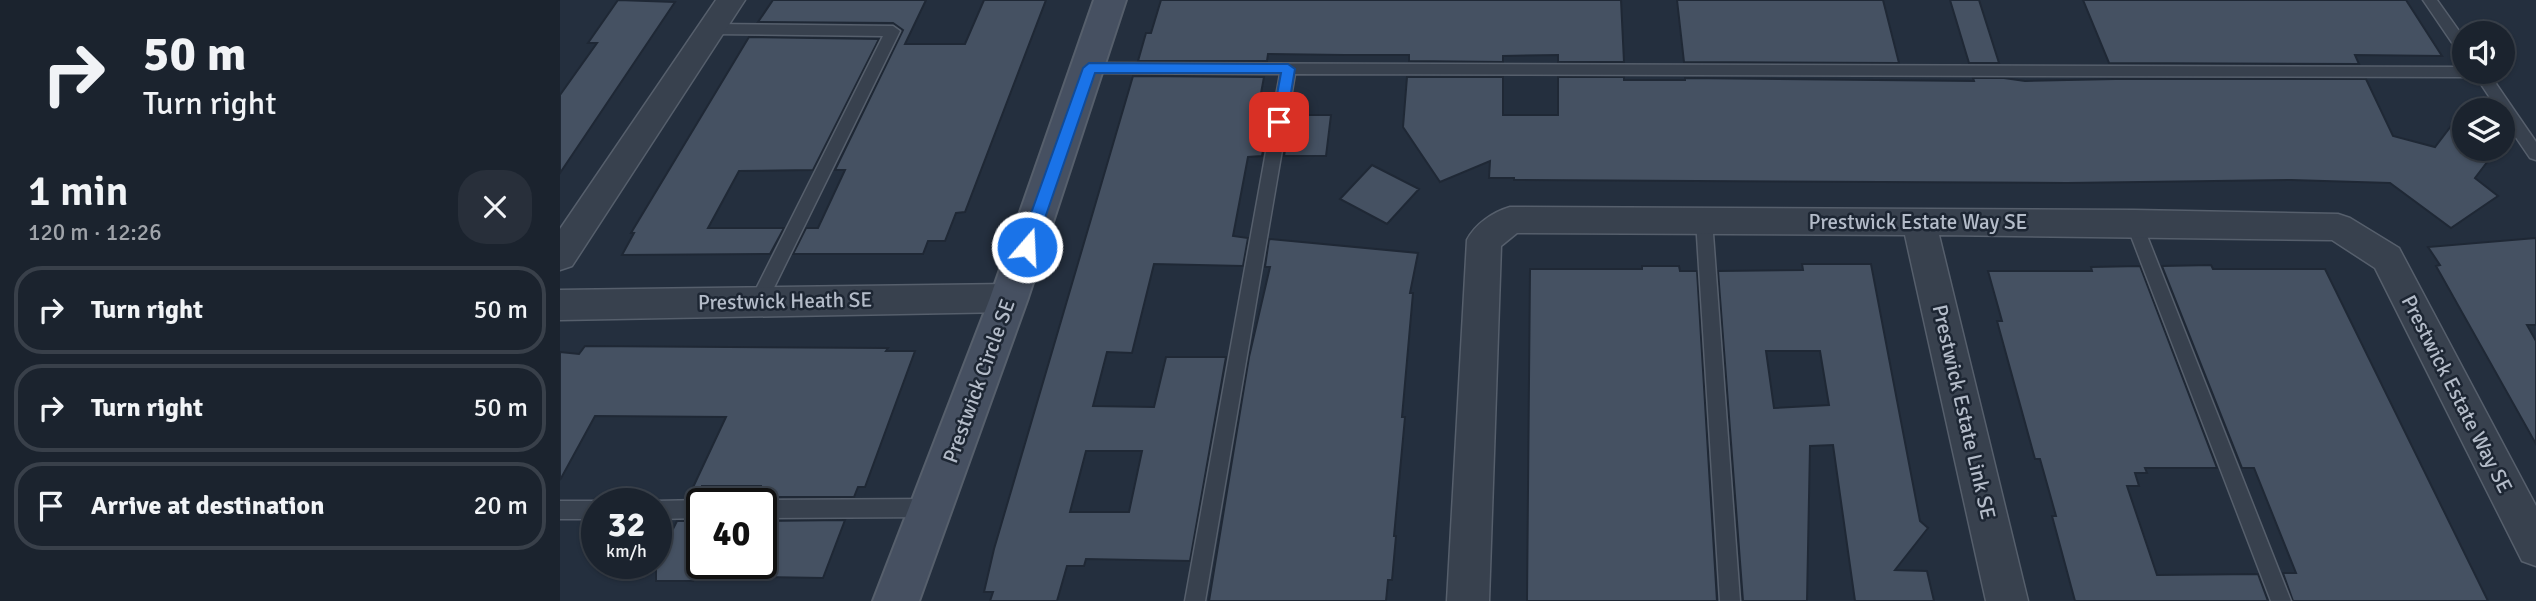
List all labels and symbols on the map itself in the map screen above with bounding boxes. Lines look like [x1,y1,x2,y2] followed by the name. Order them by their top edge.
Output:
[1249,92,1309,152] pin
[1809,209,2027,235] street label: Prestwick Estate Way SE
[990,210,1064,284] position arrow
[698,286,872,316] street label: Prestwick Heath SE
[2396,291,2518,497] street label: Prestwick Estate Way SE
[937,295,1021,467] street label: Prestwick Circle SE
[1927,302,2001,522] street label: Prestwick Estate Link SE
[686,488,777,579] speed limit sign: 40

